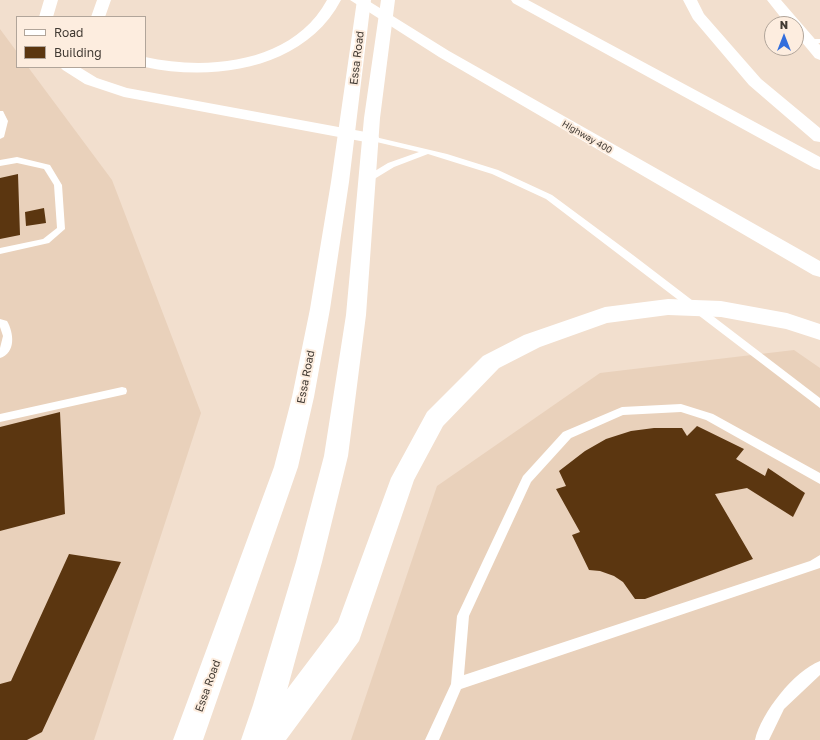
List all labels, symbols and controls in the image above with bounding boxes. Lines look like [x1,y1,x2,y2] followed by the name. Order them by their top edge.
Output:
[16,16,146,68] legend
[764,16,804,56] north arrow
[780,18,788,31] text: N
[54,25,83,40] text: Road
[347,30,367,86] street label: Essa Road
[54,45,102,60] text: Building
[560,118,614,156] street label: Highway 400
[294,349,318,405] street label: Essa Road
[193,658,223,714] street label: Essa Road

